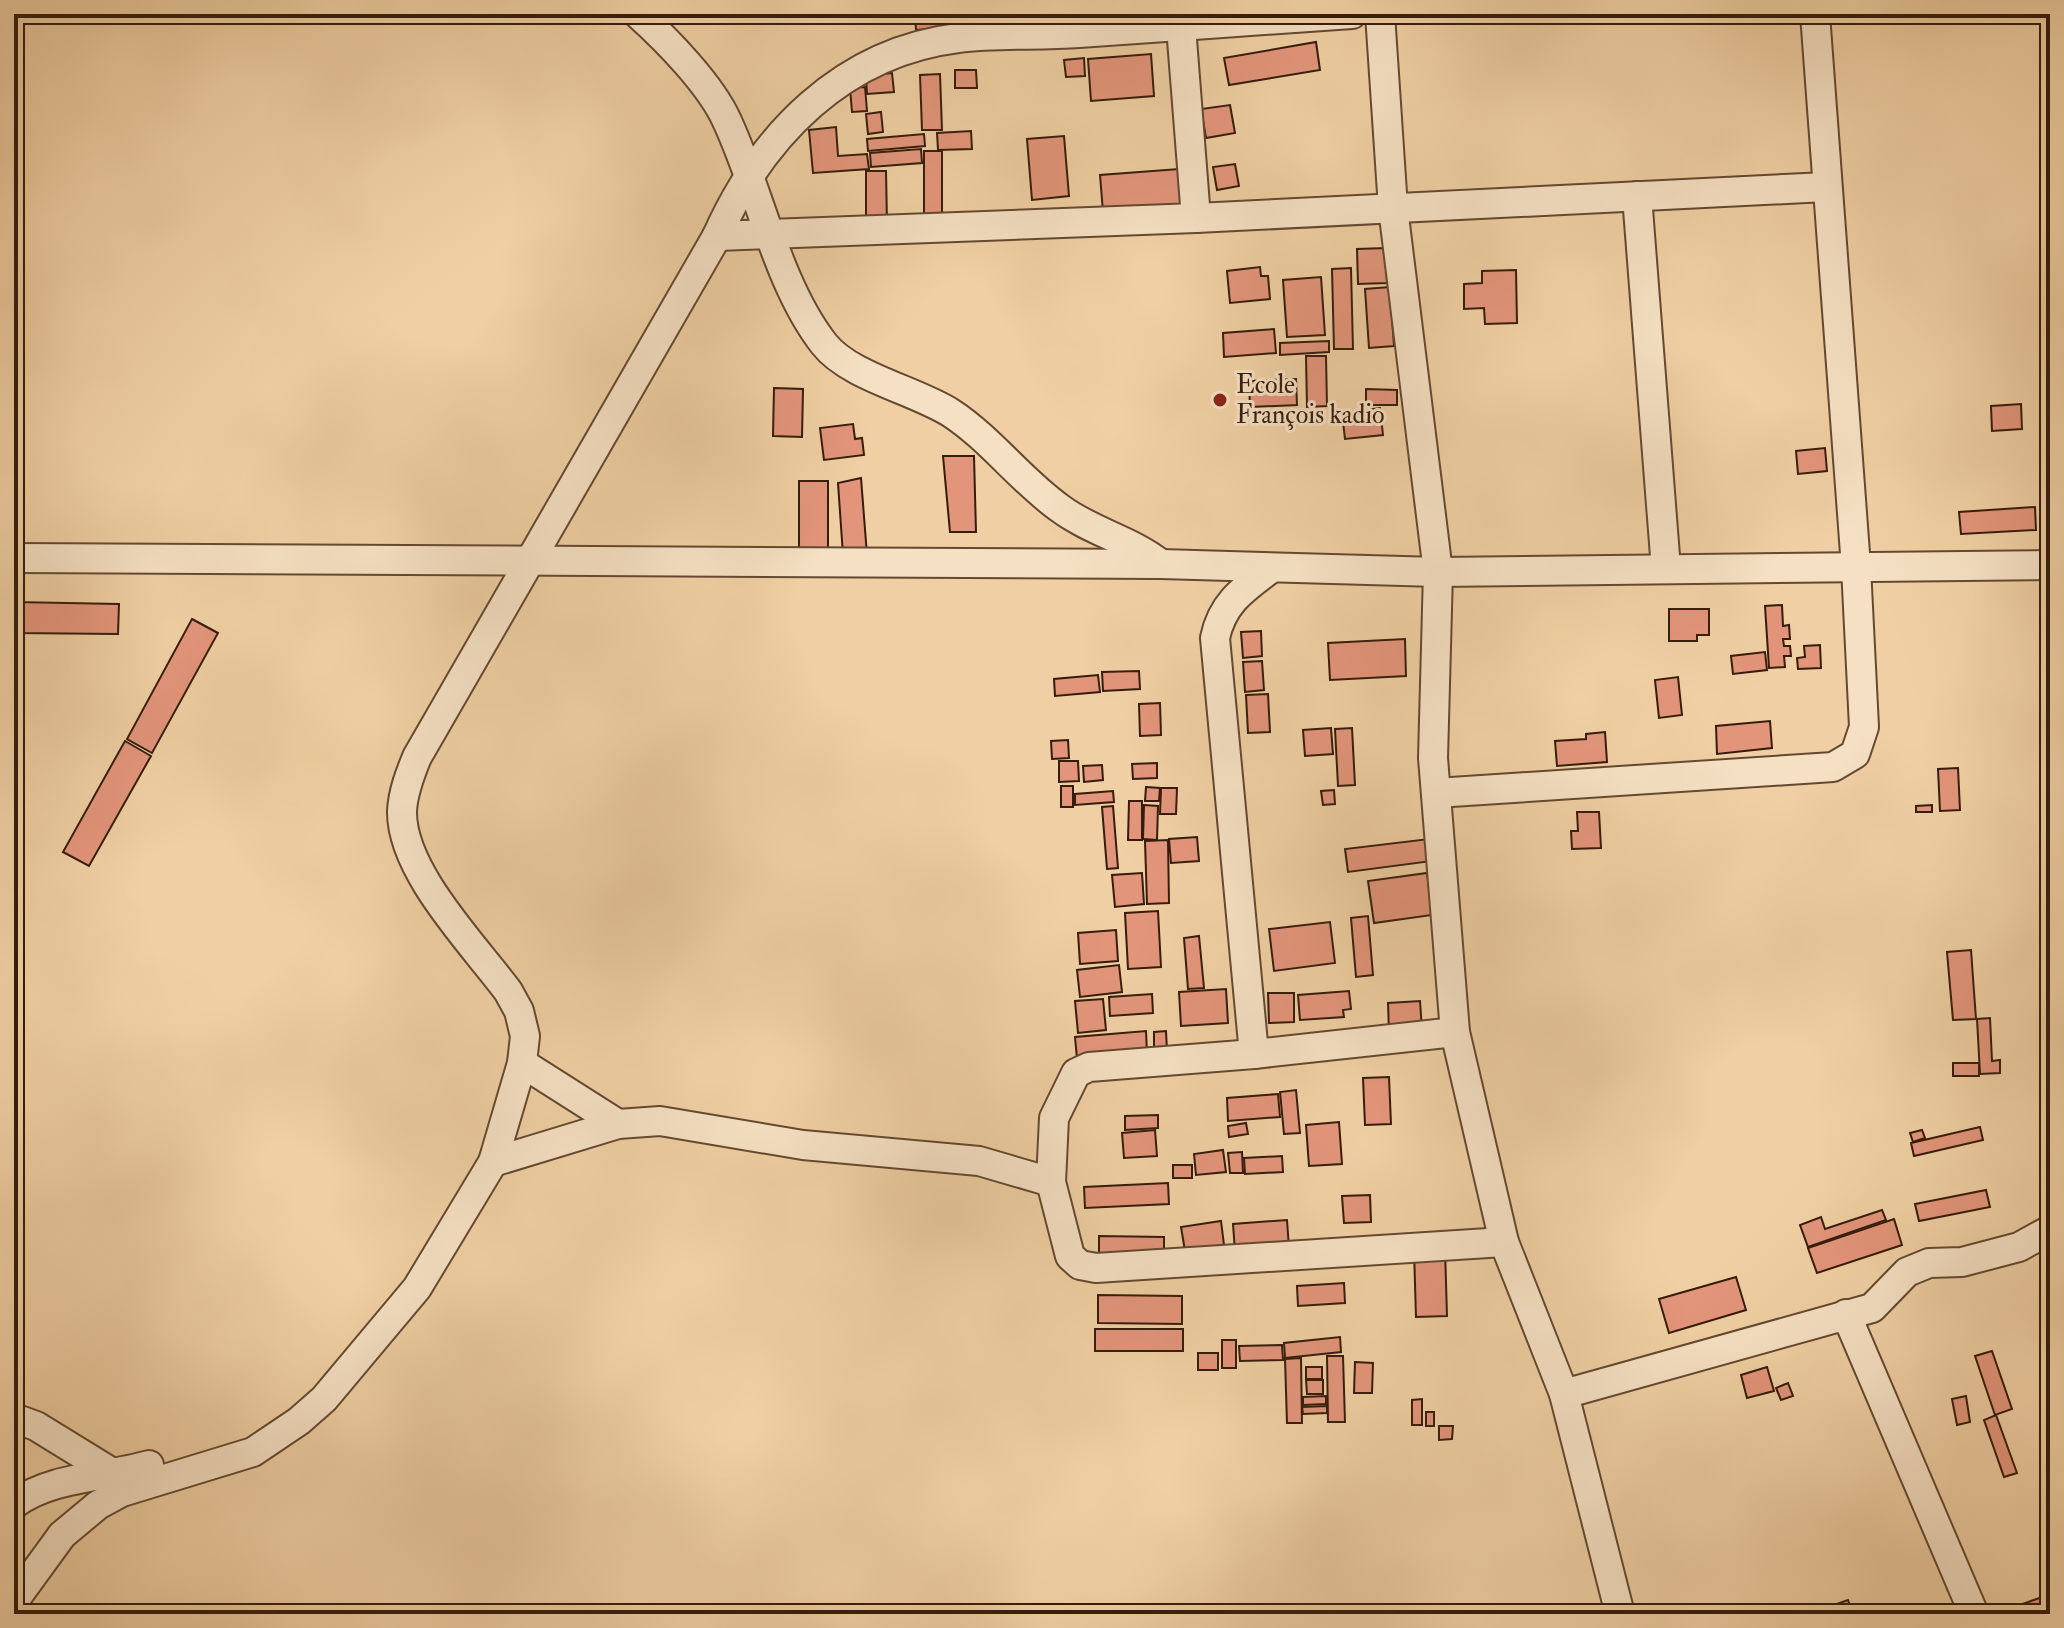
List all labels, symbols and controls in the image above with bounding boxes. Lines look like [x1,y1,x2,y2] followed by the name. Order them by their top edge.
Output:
[1236,369,1385,431] place label: Ecole François kadio
[1211,391,1229,409] marker: Ecole François kadio

